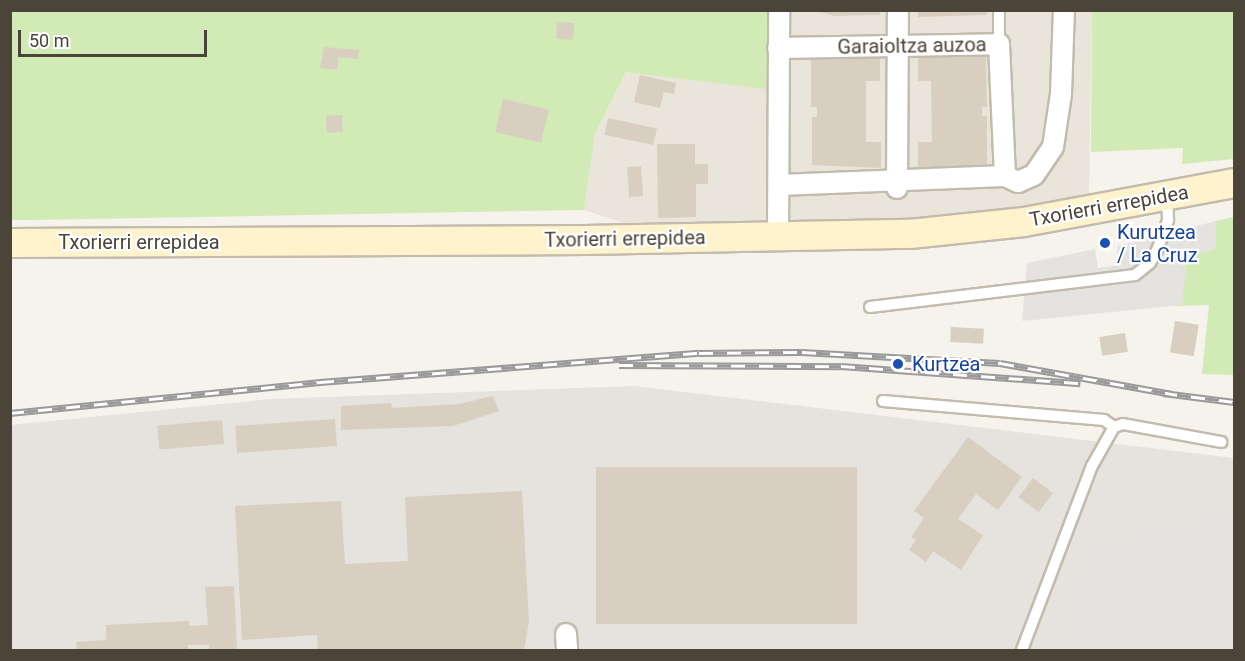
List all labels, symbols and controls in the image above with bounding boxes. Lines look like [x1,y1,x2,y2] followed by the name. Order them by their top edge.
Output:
[21,18,210,56] scale bar
[29,30,69,51] text: 50 m
[837,33,987,59] street label: Garaioltza auzoa
[1027,180,1191,232] street label: Txorierri errepidea
[1117,220,1198,267] place label: Kurutzea / La Cruz
[544,226,706,252] street label: Txorierri errepidea
[58,230,220,254] street label: Txorierri errepidea
[1098,236,1112,250] marker: Kurutzea / La Cruz
[912,352,980,376] place label: Kurtzea
[889,355,907,373] marker: Kurtzea

